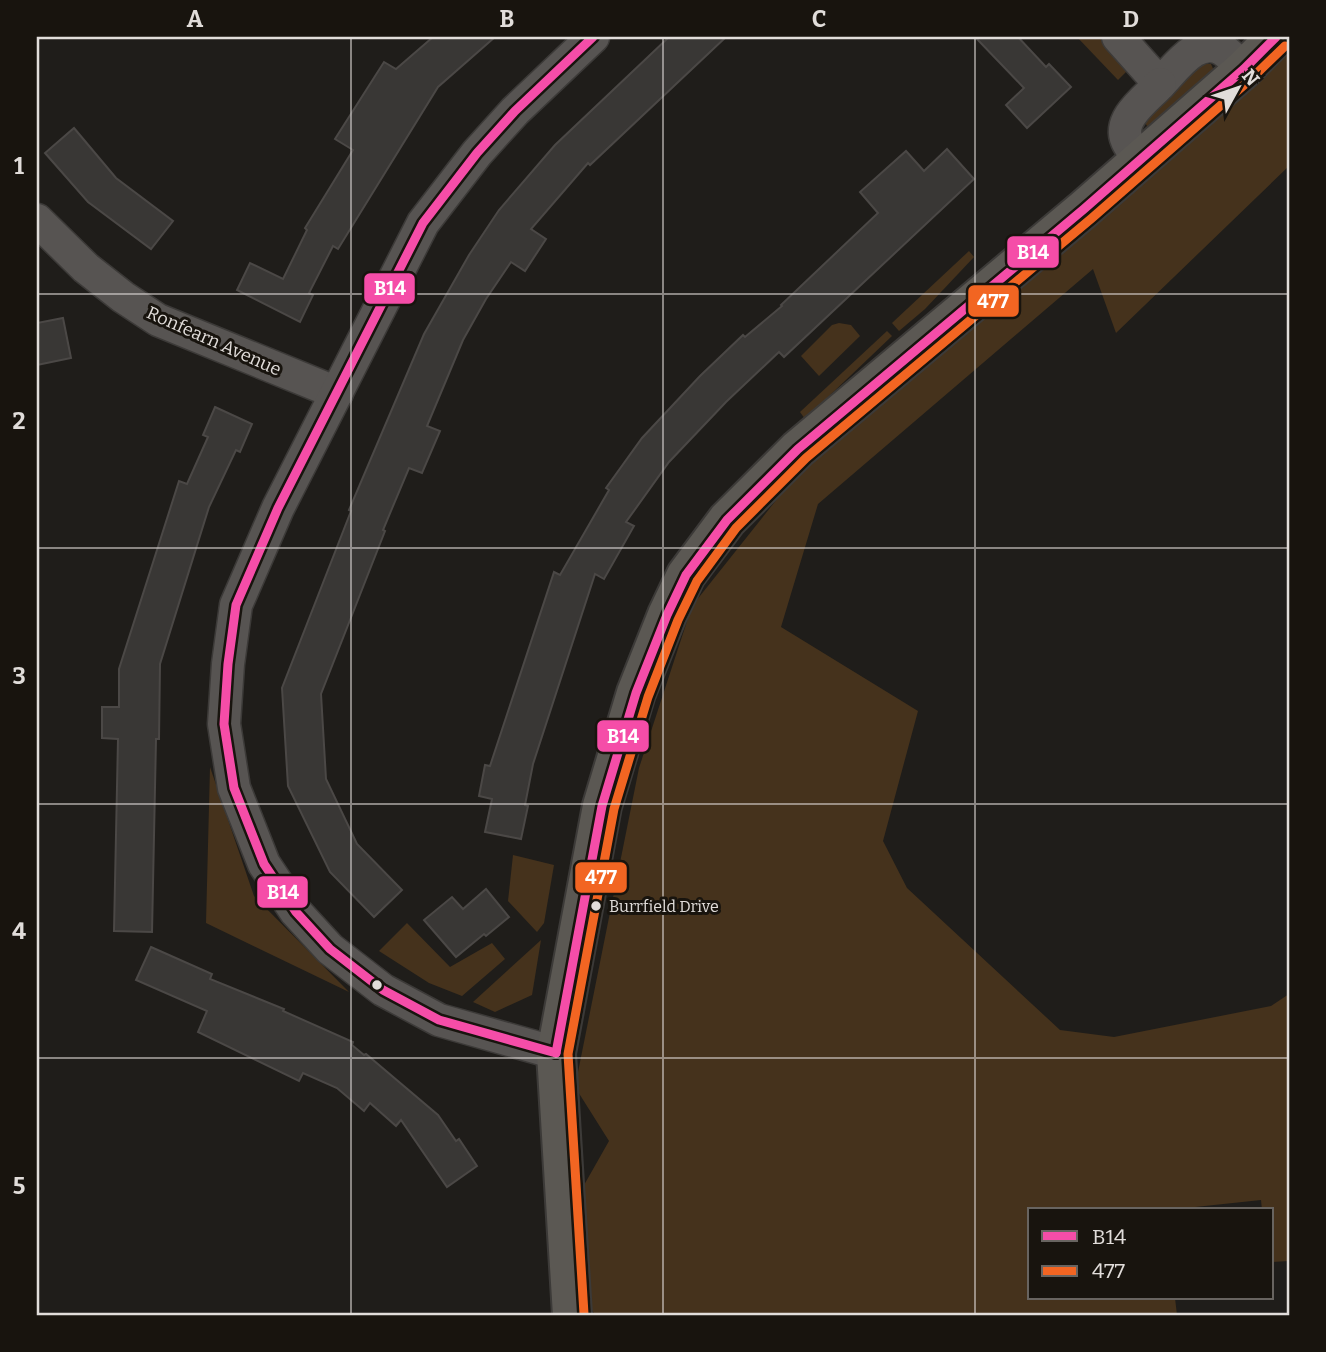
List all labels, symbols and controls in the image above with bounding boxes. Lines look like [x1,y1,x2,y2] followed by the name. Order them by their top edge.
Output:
[187,5,204,33] text: A
[500,5,514,33] text: B
[812,5,826,33] text: C
[1123,5,1139,33] text: D
[1204,52,1274,122] north arrow
[1237,64,1264,91] text: N
[14,152,24,180] text: 1
[1006,235,1060,269] line badge: B14
[1017,241,1049,264] text: B14
[363,272,416,305] line badge: B14
[374,277,406,300] text: B14
[967,284,1020,318] line badge: 477
[977,290,1009,313] text: 477
[143,301,285,381] street label: Ronfearn Avenue
[13,407,26,435] text: 2
[12,662,26,690] text: 3
[596,719,650,753] line badge: B14
[607,725,639,748] text: B14
[574,861,628,894] line badge: 477
[585,866,617,889] text: 477
[256,875,309,909] line badge: B14
[267,881,299,904] text: B14
[609,897,719,916] place label: Burrfield Drive
[589,899,603,913] marker: Burrfield Drive
[12,917,26,945] text: 4
[370,978,384,992] unlabelled marker
[13,1172,25,1200] text: 5
[1028,1208,1274,1300] legend
[1092,1224,1126,1250] text: B14
[1092,1258,1126,1284] text: 477

